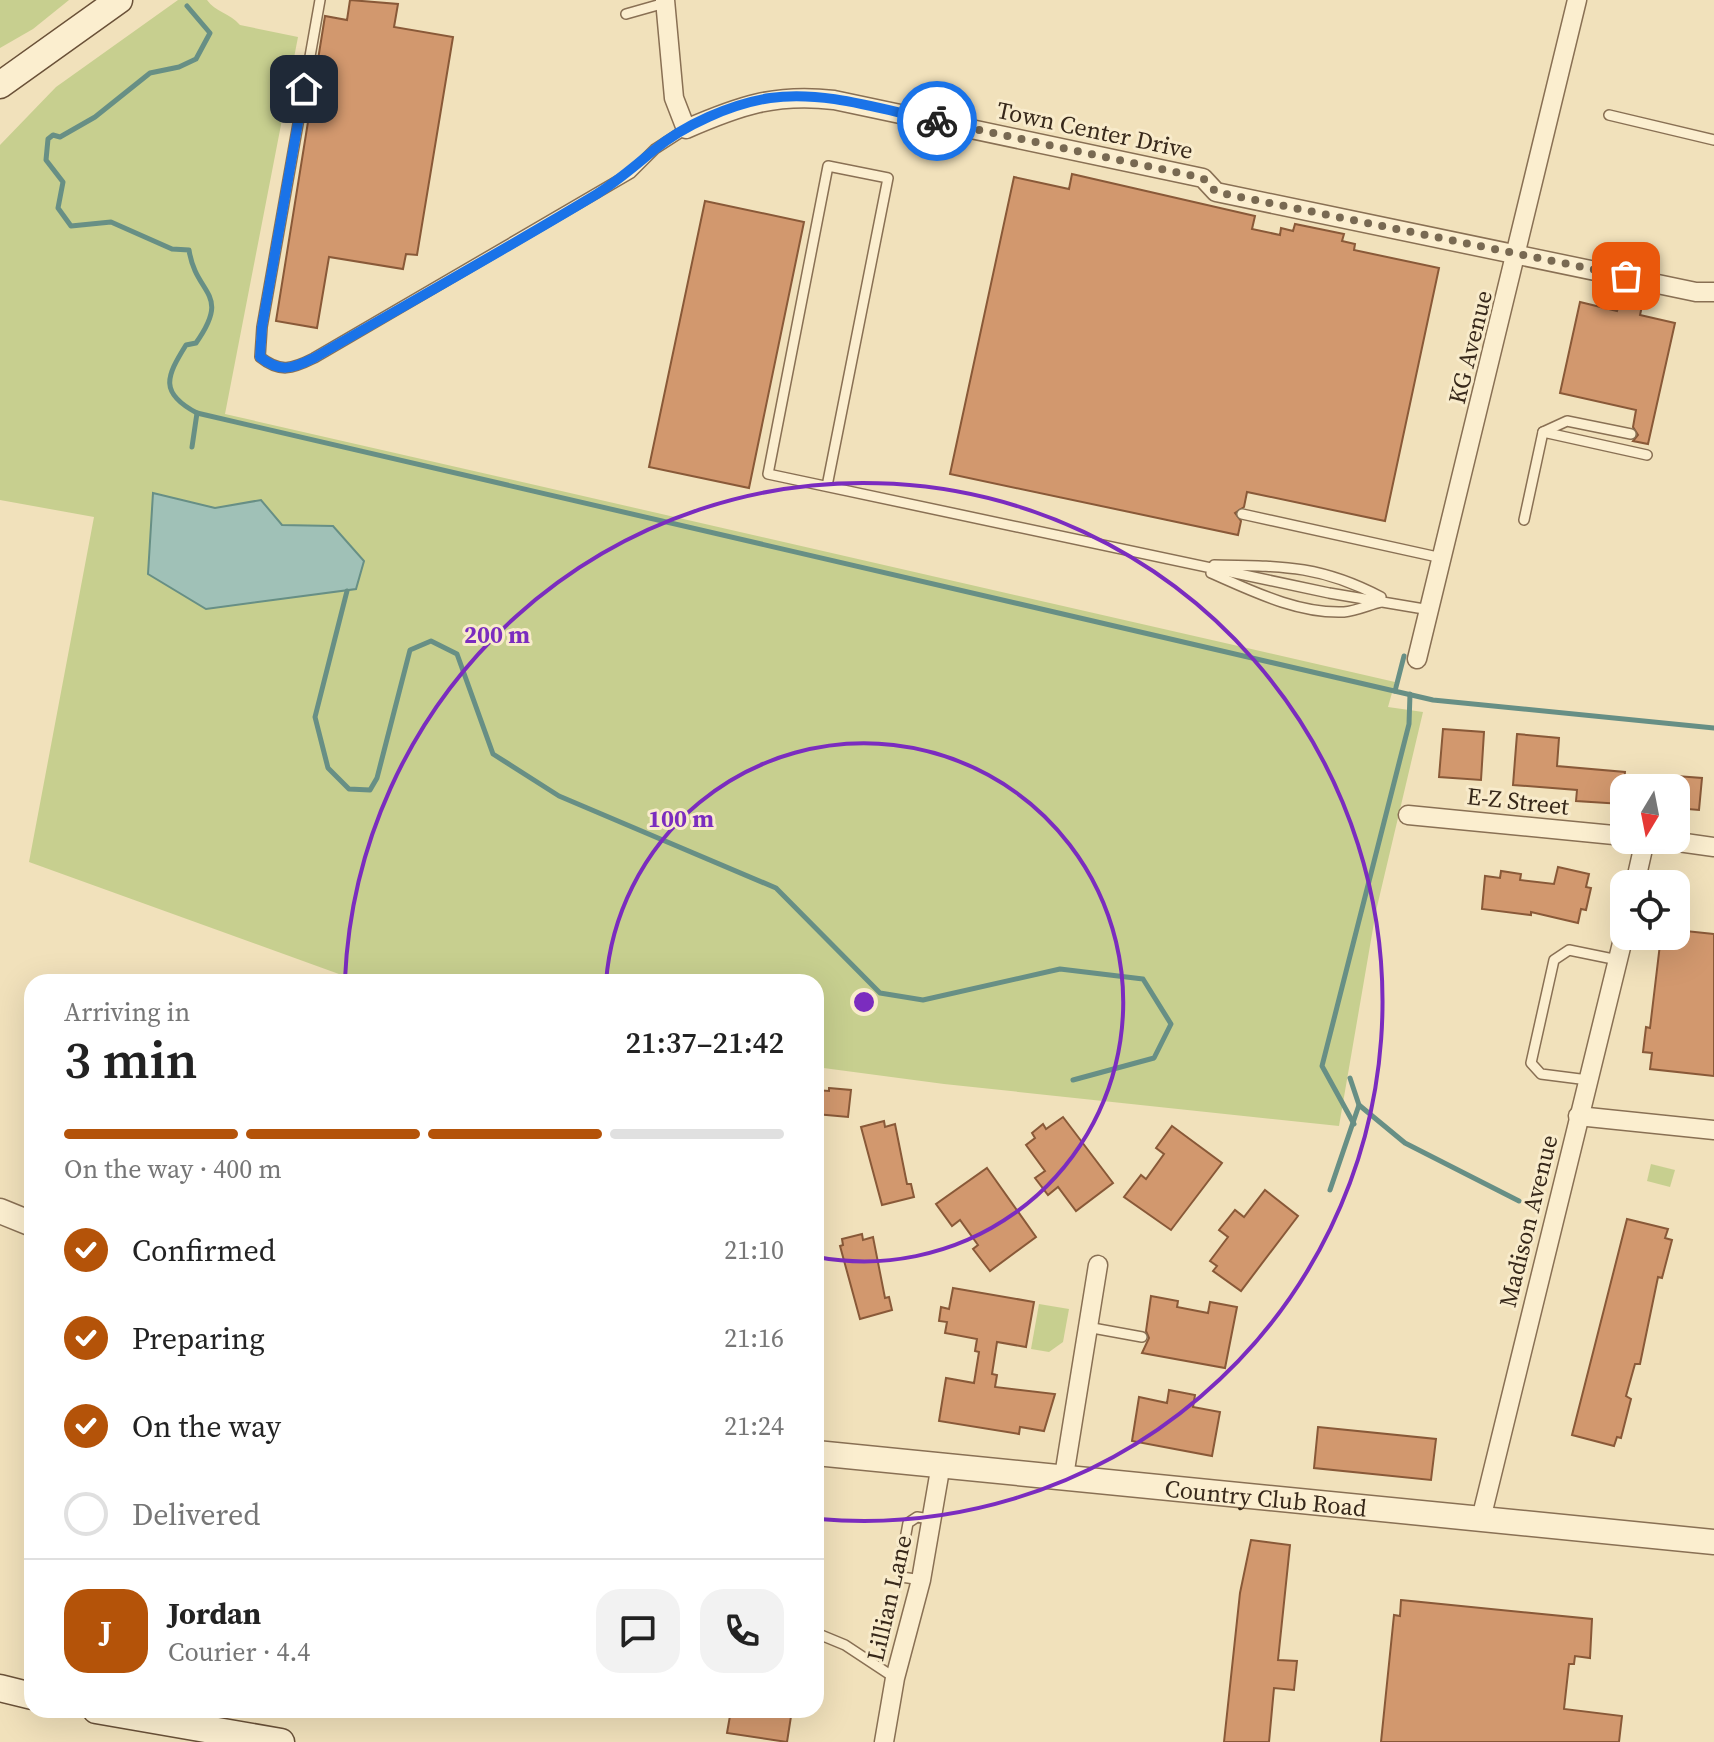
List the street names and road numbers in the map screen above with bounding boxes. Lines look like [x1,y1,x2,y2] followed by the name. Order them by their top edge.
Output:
[994,93,1196,167] street label: Town Center Drive
[1440,287,1500,407] street label: KG Avenue
[1465,779,1571,823] street label: E-Z Street
[1491,1131,1565,1311] street label: Madison Avenue
[1163,1471,1369,1524] street label: Country Club Road
[858,1532,920,1664] street label: Lillian Lane

